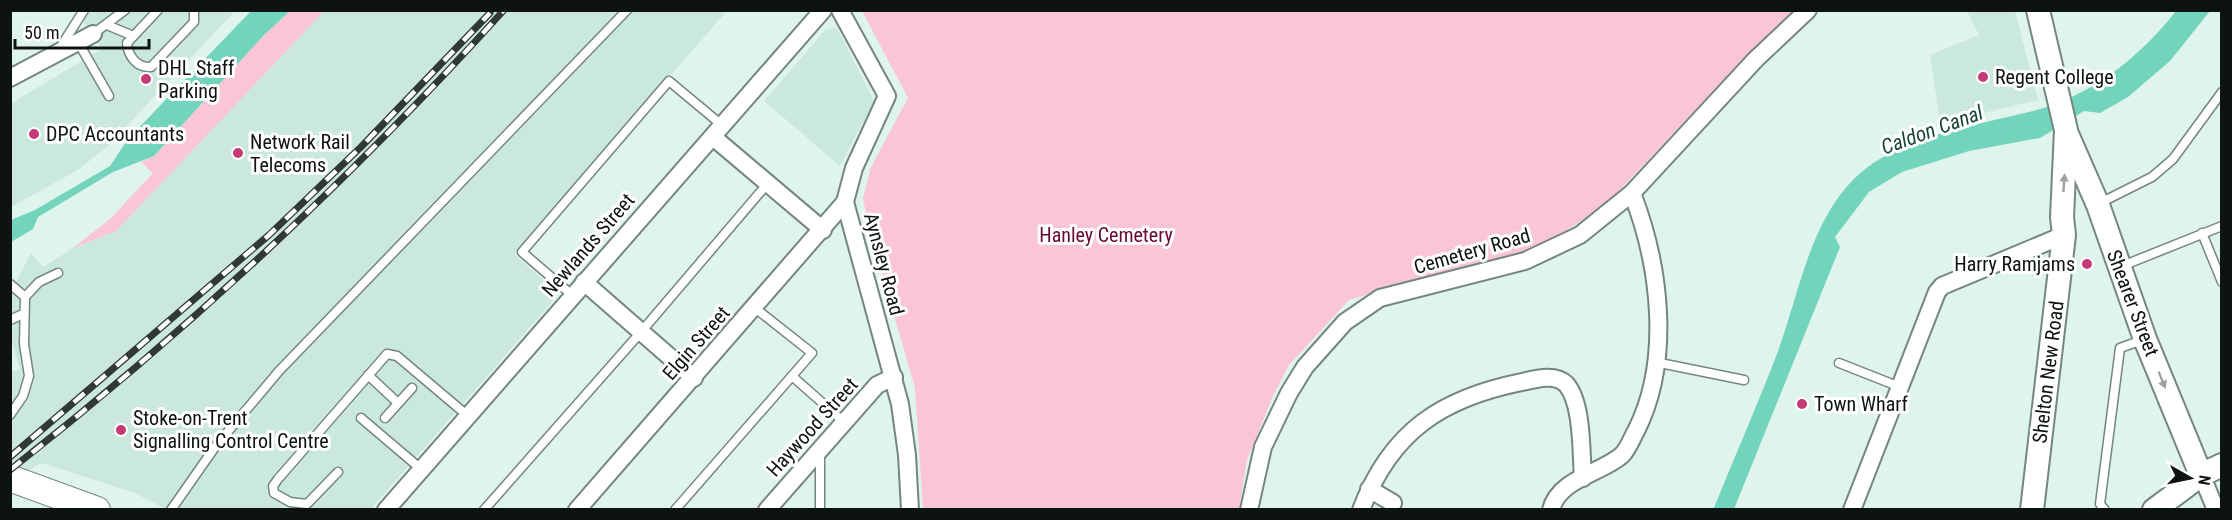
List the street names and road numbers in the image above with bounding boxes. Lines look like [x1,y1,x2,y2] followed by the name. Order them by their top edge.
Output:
[537,188,639,302] street label: Newlands Street
[859,210,909,318] street label: Aynsley Road
[1411,223,1533,279] street label: Cemetery Road
[2102,246,2164,360] street label: Shearer Street
[2027,299,2069,445] street label: Shelton New Road
[657,301,735,385] street label: Elgin Street
[761,373,863,481] street label: Haywood Street

